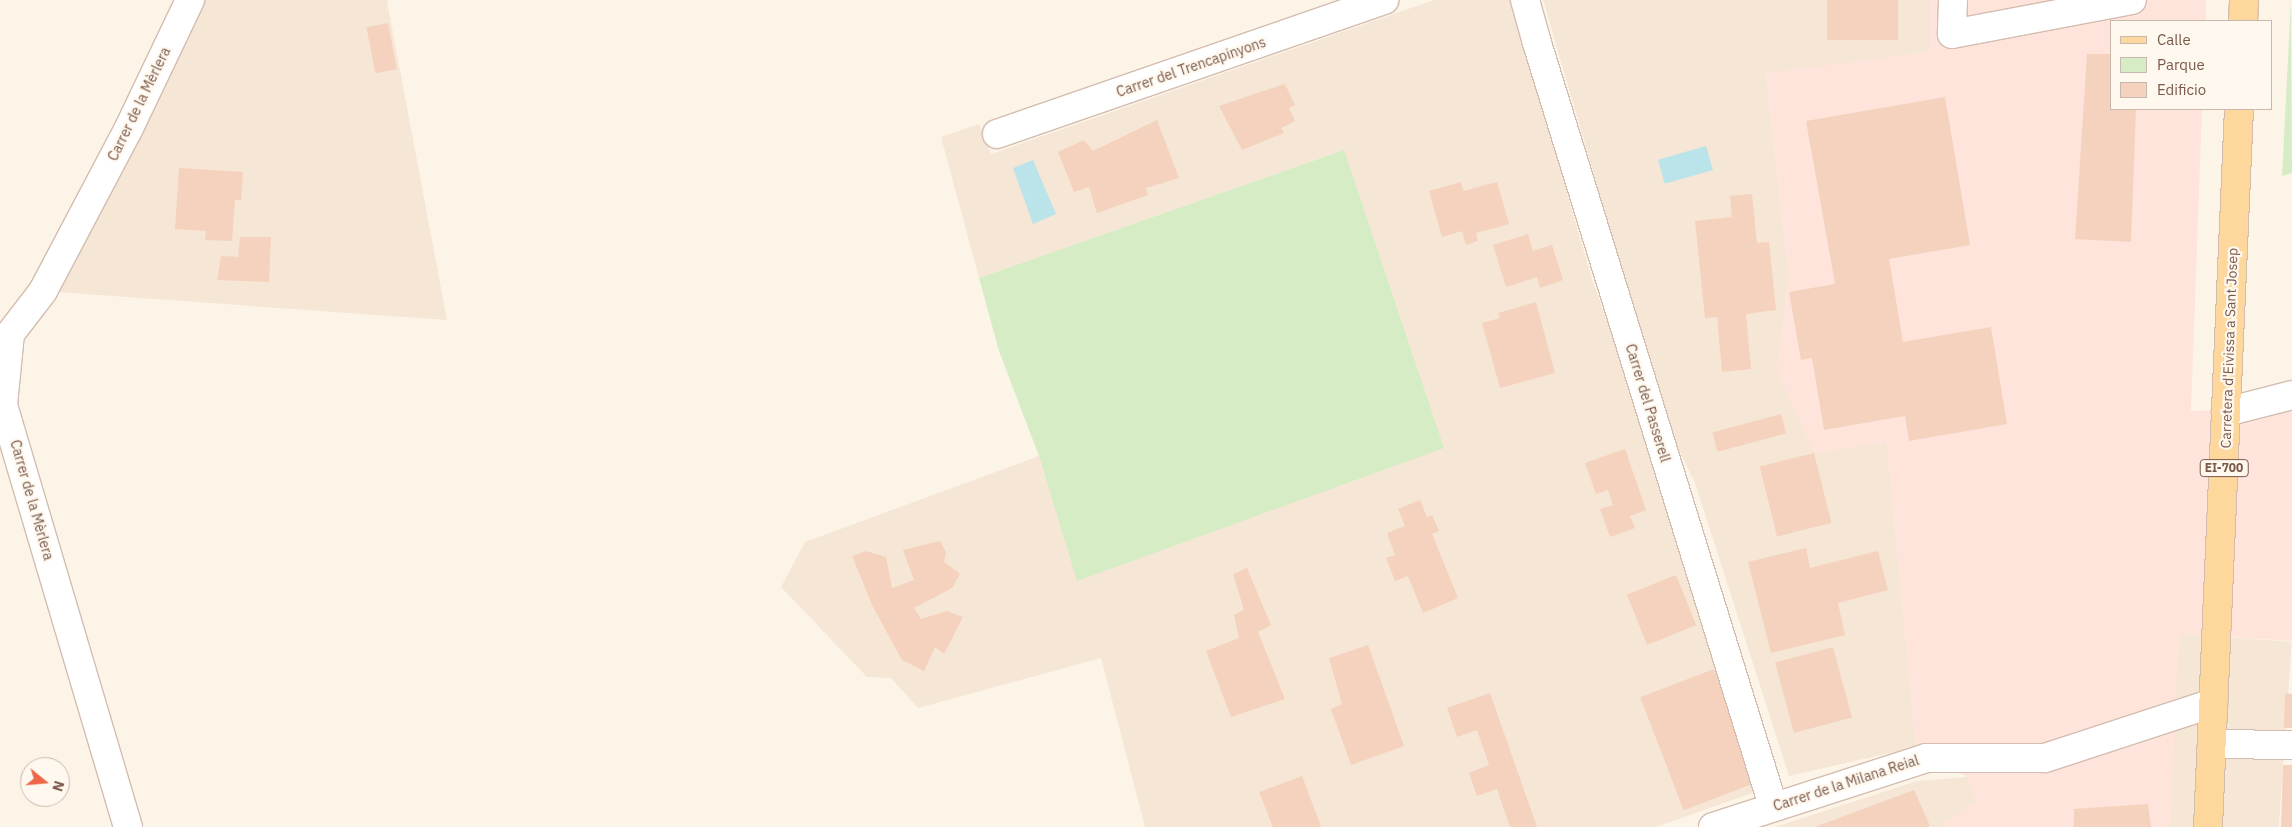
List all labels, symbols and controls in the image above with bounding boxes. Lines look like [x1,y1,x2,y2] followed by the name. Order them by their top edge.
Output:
[2110,20,2272,110] legend
[2157,30,2191,49] text: Calle
[1114,33,1268,101] street label: Carrer del Trencapinyons
[104,44,174,164] street label: Carrer de la Mèrlera
[2157,55,2205,74] text: Parque
[2157,80,2206,99] text: Edificio
[2217,248,2241,448] street label: Carretera d'Eivissa a Sant Josep
[1622,342,1674,464] street label: Carrer del Passerell
[7,438,57,562] street label: Carrer de la Mèrlera
[2199,458,2249,478] road number: EI-700
[1771,751,1921,815] street label: Carrer de la Milana Reial
[20,757,70,807] north arrow
[48,779,68,794] text: N

